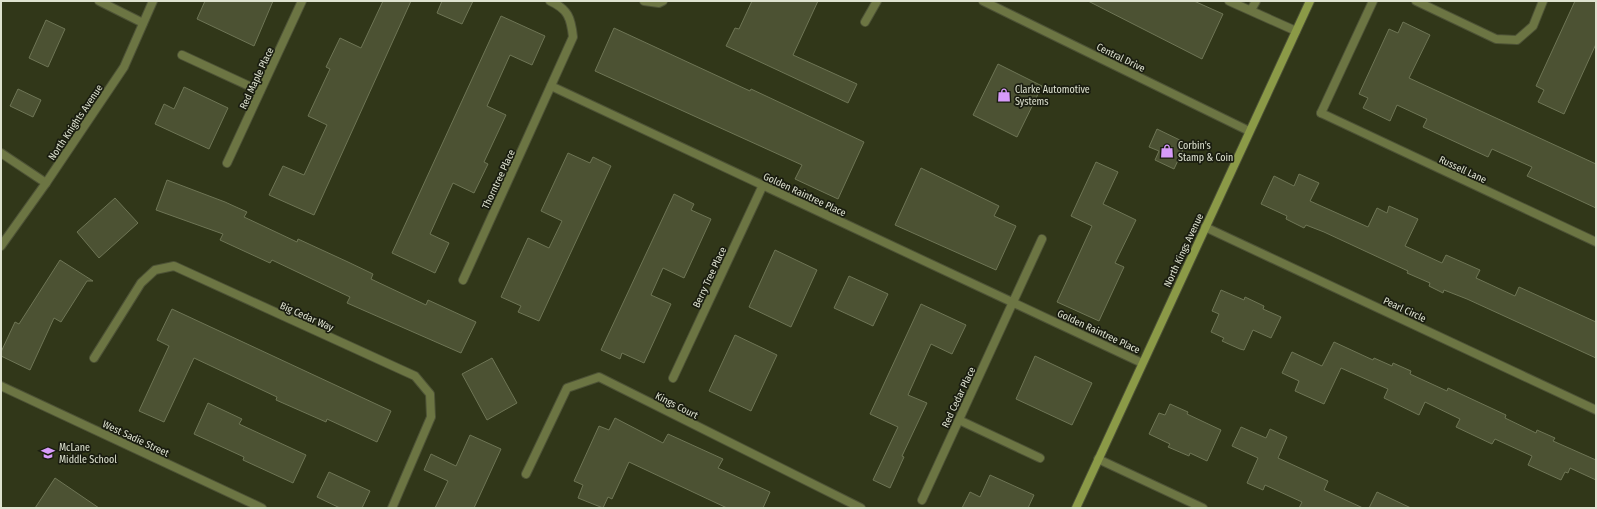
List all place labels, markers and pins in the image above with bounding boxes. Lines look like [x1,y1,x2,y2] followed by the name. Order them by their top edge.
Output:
[1015,84,1090,108] place label: Clarke Automotive Systems
[996,87,1012,103] shop icon: Clarke Automotive Systems
[1178,140,1233,164] place label: Corbin's Stamp & Coin
[1159,143,1175,159] shop icon: Corbin's Stamp & Coin
[59,442,117,466] place label: McLane Middle School
[40,445,56,461] school or university icon: McLane Middle School

